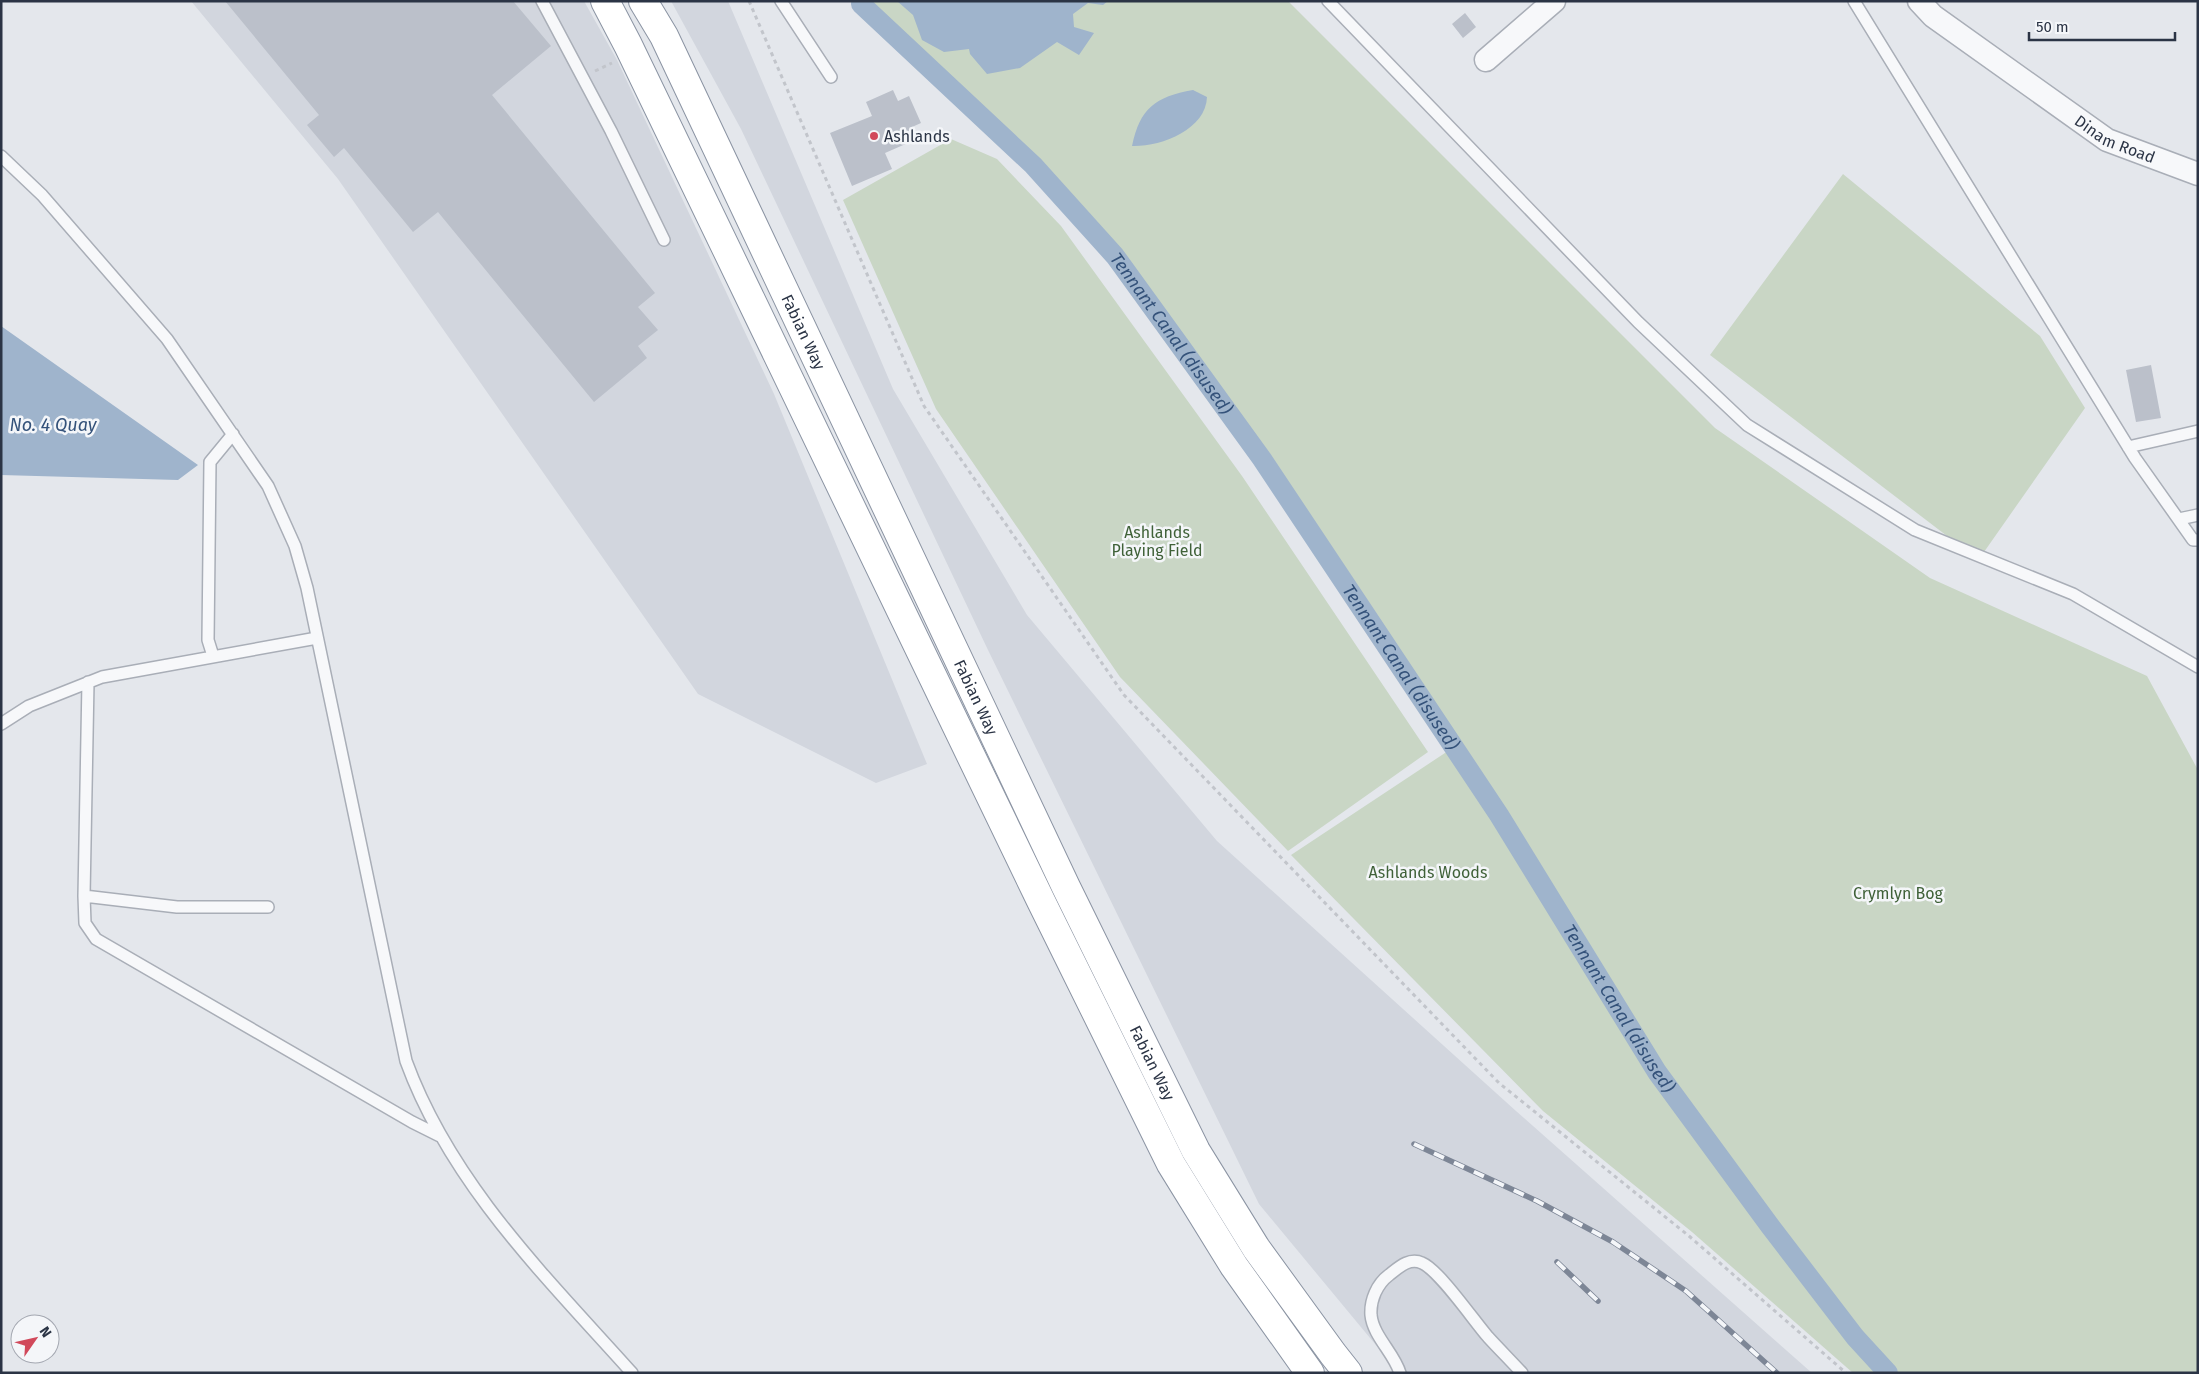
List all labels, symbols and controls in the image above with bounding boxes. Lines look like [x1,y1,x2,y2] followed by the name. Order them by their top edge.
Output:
[2029,10,2175,42] scale bar
[2036,18,2069,36] text: 50 m
[2071,111,2158,167] street label: Dinam Road
[884,127,950,146] place label: Ashlands
[868,130,880,142] marker: Ashlands
[1105,248,1237,419] water label: Tennant Canal (disused)
[777,291,829,373] street label: Fabian Way
[9,414,98,436] water label: No. 4 Quay
[1111,523,1203,560] park label: Ashlands Playing Field
[1338,580,1464,755] water label: Tennant Canal (disused)
[950,657,1002,738] street label: Fabian Way
[1369,863,1487,882] park label: Ashlands Woods
[1853,884,1944,903] park label: Crymlyn Bog
[1558,920,1680,1097] water label: Tennant Canal (disused)
[1126,1022,1179,1104] street label: Fabian Way
[10,1314,60,1364] north arrow
[36,1323,55,1341] text: N

